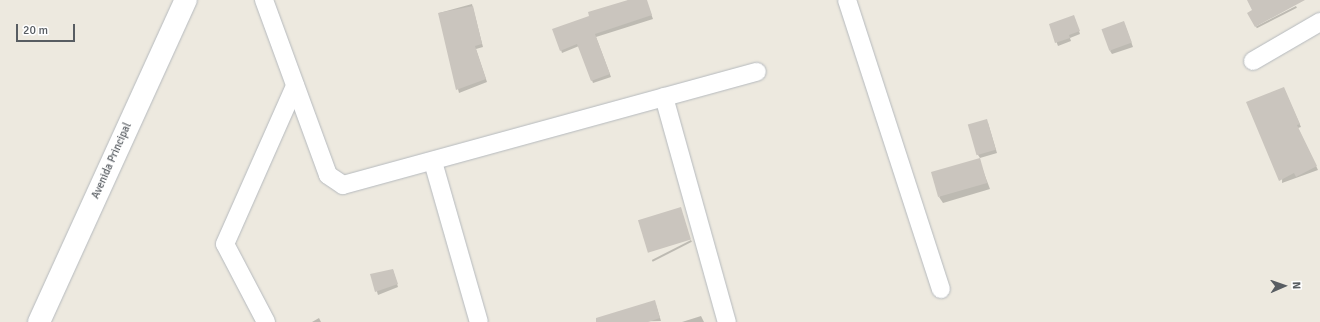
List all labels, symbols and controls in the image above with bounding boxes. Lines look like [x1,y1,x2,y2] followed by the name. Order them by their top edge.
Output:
[18,16,77,42] scale bar
[23,23,48,38] text: 20 m
[89,121,135,201] street label: Avenida Principal
[1264,266,1304,306] north arrow
[1290,282,1303,290] text: N

